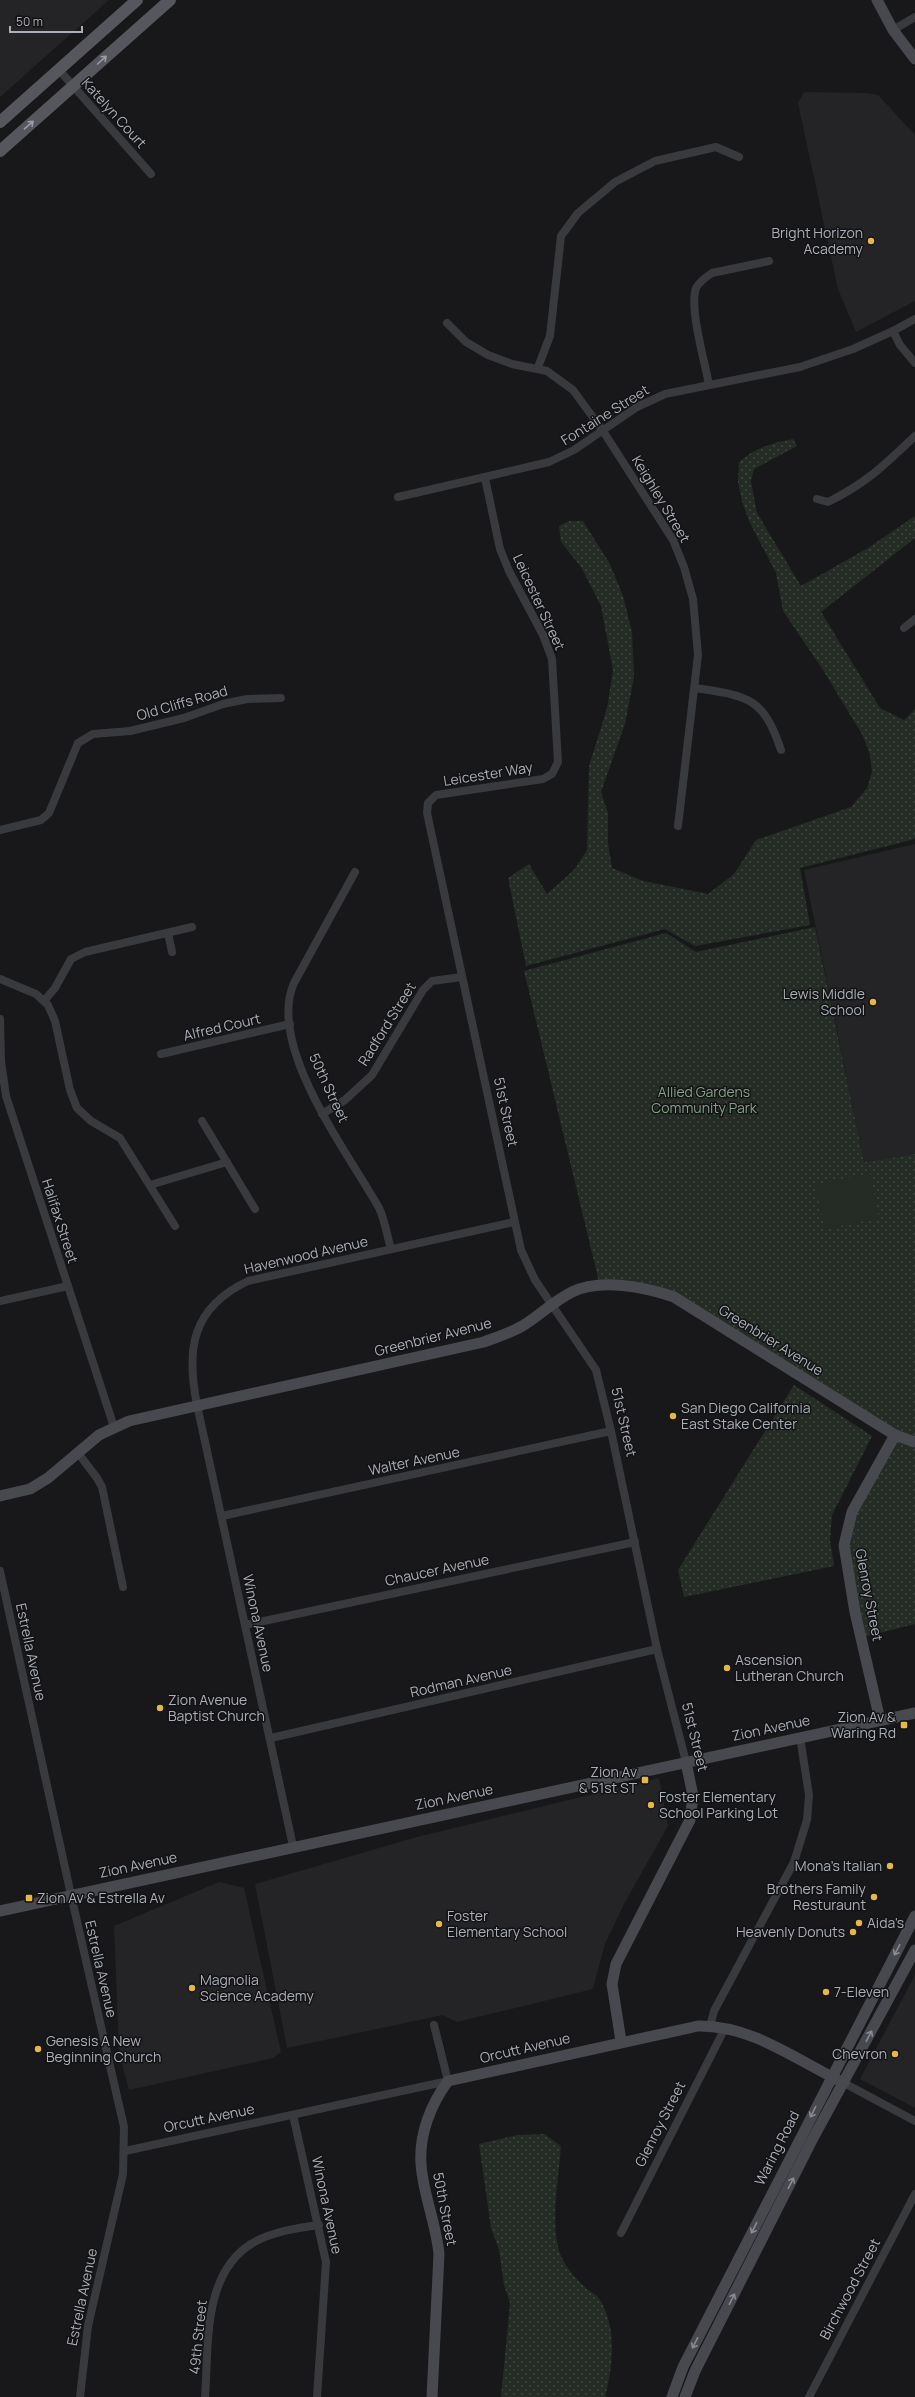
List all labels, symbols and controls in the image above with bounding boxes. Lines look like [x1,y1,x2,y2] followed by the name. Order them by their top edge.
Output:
[10,8,82,34] scale bar
[16,13,43,30] text: 50 m
[97,55,107,65] one-way arrow
[78,73,151,152] street label: Katelyn Court
[24,121,34,130] one-way arrow
[771,223,864,258] place label: Bright Horizon Academy
[866,236,876,246] marker: Bright Horizon Academy
[557,380,653,449] street label: Fontaine Street
[628,452,695,546] street label: Keighley Street
[509,551,570,653] street label: Leicester Street
[134,680,229,725] street label: Old Cliffs Road
[442,757,535,790] street label: Leicester Way
[353,978,420,1069] street label: Radford Street
[783,984,865,1019] place label: Lewis Middle School
[868,997,878,1007] marker: Lewis Middle School
[181,1008,263,1045] street label: Alfred Court
[305,1050,354,1126] street label: 50th Street
[490,1075,523,1149] street label: 51st Street
[651,1082,758,1117] park label: Allied Gardens Community Park
[38,1176,83,1266] street label: Halifax Street
[242,1231,370,1278] street label: Havenwood Avenue
[715,1300,827,1379] street label: Greenbrier Avenue
[372,1313,493,1360] street label: Greenbrier Avenue
[607,1385,642,1459] street label: 51st Street
[681,1398,810,1433] place label: San Diego California East Stake Center
[668,1411,678,1421] marker: San Diego California East Stake Center
[367,1442,461,1479] street label: Walter Avenue
[851,1547,888,1643] street label: Glenroy Street
[383,1549,491,1590] street label: Chaucer Avenue
[239,1572,278,1674] street label: Winona Avenue
[12,1601,51,1702] street label: Estrella Avenue
[735,1650,844,1685] place label: Ascension Lutheran Church
[408,1660,514,1701] street label: Rodman Avenue
[722,1663,732,1673] marker: Ascension Lutheran Church
[168,1690,265,1725] place label: Zion Avenue Baptist Church
[678,1700,713,1774] street label: 51st Street
[155,1703,165,1713] marker: Zion Avenue Baptist Church
[831,1707,896,1742] place label: Zion Av & Waring Rd
[730,1710,812,1745] street label: Zion Avenue
[899,1720,909,1730] marker: Zion Av & Waring Rd
[579,1762,638,1797] place label: Zion Av & 51st ST
[640,1775,650,1785] marker: Zion Av & 51st ST
[413,1779,495,1814] street label: Zion Avenue
[659,1787,778,1822] place label: Foster Elementary School Parking Lot
[646,1800,656,1810] marker: Foster Elementary School Parking Lot
[97,1847,179,1882] street label: Zion Avenue
[795,1856,882,1875] place label: Mona's Italian
[885,1861,895,1871] marker: Mona's Italian
[767,1879,867,1914] place label: Brothers Family Resturaunt
[37,1888,165,1907] place label: Zion Av & Estrella Av
[869,1892,879,1902] marker: Brothers Family Resturaunt
[24,1893,34,1903] marker: Zion Av & Estrella Av
[447,1906,567,1941] place label: Foster Elementary School
[867,1913,904,1932] place label: Aida's
[81,1918,122,2019] street label: Estrella Avenue
[854,1918,864,1928] marker: Aida's
[434,1919,444,1929] marker: Foster Elementary School
[736,1922,845,1941] place label: Heavenly Donuts
[848,1927,858,1937] marker: Heavenly Donuts
[892,1944,900,1956] one-way arrow
[200,1970,314,2005] place label: Magnolia Science Academy
[834,1982,889,2001] place label: 7-Eleven
[187,1983,197,1993] marker: Magnolia Science Academy
[821,1987,831,1997] marker: 7-Eleven
[478,2028,572,2067] street label: Orcutt Avenue
[46,2031,161,2066] place label: Genesis A New Beginning Church
[866,2031,873,2043] one-way arrow
[33,2044,43,2054] marker: Genesis A New Beginning Church
[832,2044,887,2063] place label: Chevron
[890,2049,900,2059] marker: Chevron
[630,2077,689,2170] street label: Glenroy Street
[162,2099,256,2136] street label: Orcutt Avenue
[809,2105,816,2117] one-way arrow
[750,2107,803,2188] street label: Waring Road
[308,2154,347,2256] street label: Winona Avenue
[429,2171,462,2248] street label: 50th Street
[787,2177,795,2189] one-way arrow
[750,2221,757,2233] one-way arrow
[815,2234,884,2343] street label: Birchwood Street
[62,2246,101,2347] street label: Estrella Avenue
[728,2293,736,2305] one-way arrow
[184,2298,211,2375] street label: 49th Street
[691,2337,698,2349] one-way arrow

